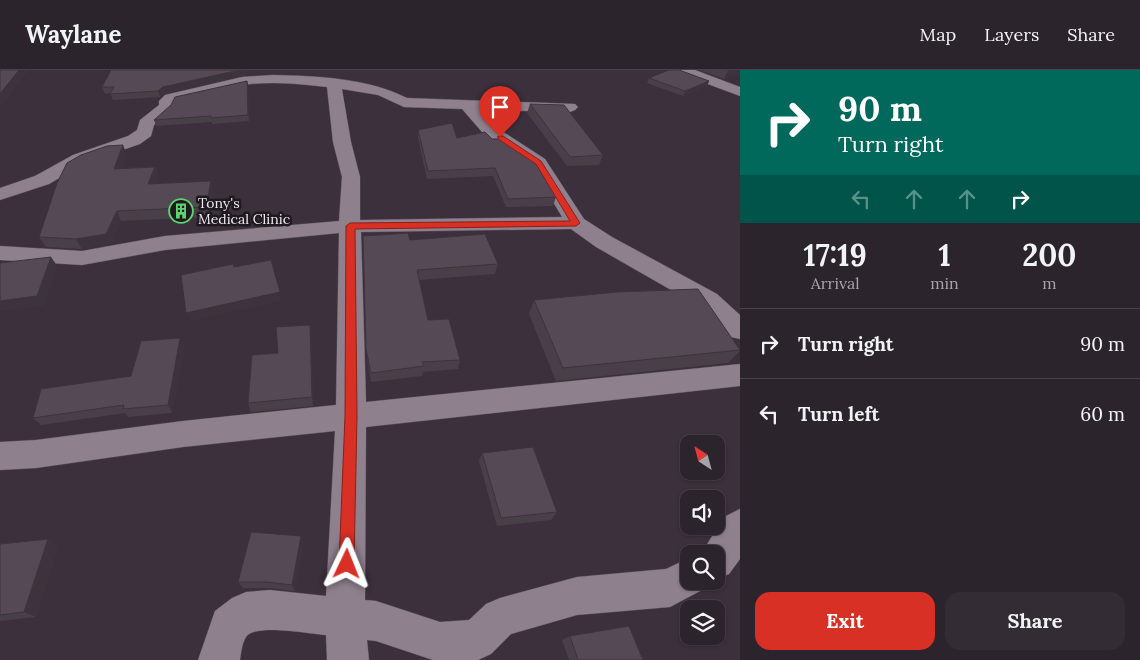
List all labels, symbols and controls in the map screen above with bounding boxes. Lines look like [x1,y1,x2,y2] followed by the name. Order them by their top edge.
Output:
[25,19,121,50] text: Waylane
[920,23,956,46] text: Map
[984,23,1039,46] text: Layers
[1067,23,1115,46] text: Share
[479,86,521,137] pin
[838,86,922,131] text: 90 m
[755,90,820,155] icon: right
[486,93,514,121] icon: arrive
[838,130,943,158] text: Turn right
[847,185,875,213] icon: left
[900,185,928,213] icon: ahead
[953,185,981,213] icon: ahead
[1006,185,1034,213] icon: right
[198,194,290,228] place label: Tony's Medical Clinic
[168,198,194,224] building icon: Tony's Medical Clinic
[804,236,867,274] text: 17:19
[938,236,951,274] text: 1
[1022,236,1076,274] text: 200
[811,273,860,293] text: Arrival
[930,273,959,293] text: min
[1042,273,1057,293] text: m
[755,330,783,358] icon: right
[798,332,894,356] text: Turn right
[1080,332,1125,356] text: 90 m
[755,400,783,428] icon: left
[798,402,879,426] text: Turn left
[1080,402,1125,426] text: 60 m
[680,435,725,480] north arrow
[680,435,725,645] map controls
[680,490,725,535] button: sound
[320,537,372,589] position arrow
[680,545,725,590] button: search
[755,592,935,650] button: Exit
[945,592,1125,650] button: Share
[680,600,725,645] button: layers

